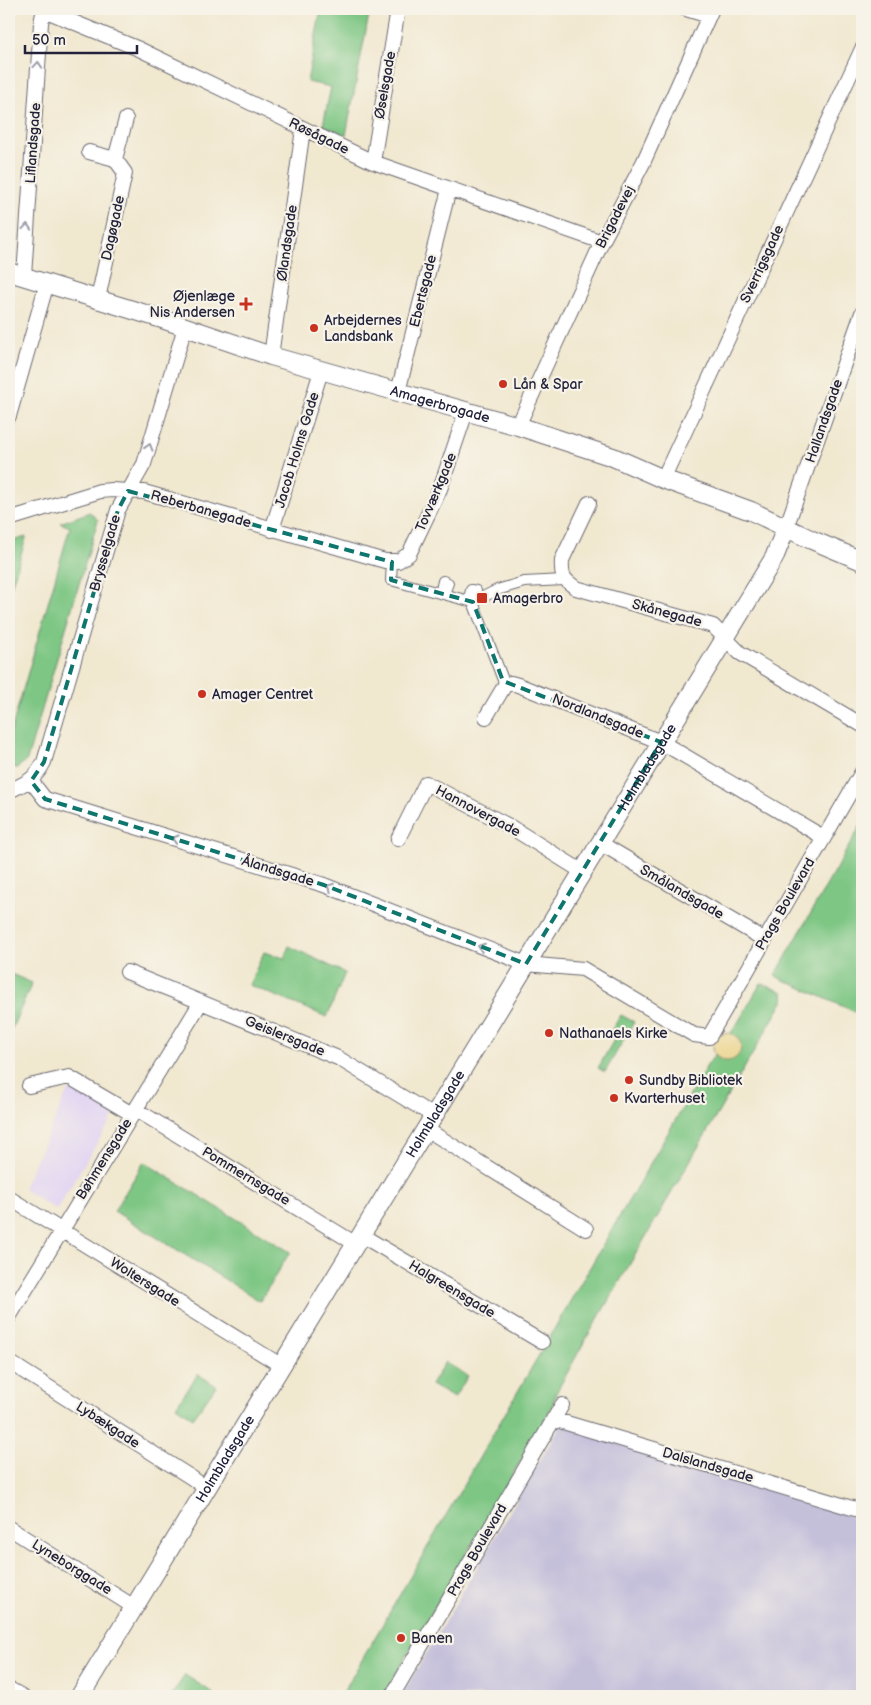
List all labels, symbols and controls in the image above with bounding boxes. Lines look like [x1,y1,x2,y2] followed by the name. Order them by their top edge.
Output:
[25,22,138,54] scale bar
[32,31,66,50] text: 50 m
[371,50,399,120] street label: Øselsgade
[33,61,44,69] one-way arrow
[22,102,44,184] street label: Liflandsgade
[286,114,352,158] street label: Røsågade
[592,183,638,251] street label: Brigadevej
[98,194,128,262] street label: Dagøgade
[273,204,301,282] street label: Ølandsgade
[737,222,787,306] street label: Sverrigsgade
[21,223,32,231] one-way arrow
[406,253,440,329] street label: Ebertsgade
[150,288,235,321] place label: Øjenlæge Nis Andersen
[239,297,253,311] marker: Øjenlæge Nis Andersen
[324,312,402,345] place label: Arbejdernes Landsbank
[308,322,320,334] marker: Arbejdernes Landsbank
[513,376,584,393] place label: Lån & Spar
[802,377,846,465] street label: Hallandsgade
[497,378,509,390] marker: Lån & Spar
[389,382,492,426] street label: Amagerbrogade
[271,390,323,510] street label: Jacob Holms Gade
[143,443,153,451] one-way arrow
[412,450,460,534] street label: Tovværkgade
[149,487,253,531] street label: Reberbanegade
[86,513,124,593] street label: Brysselgade
[493,590,563,607] place label: Amagerbro
[475,591,489,605] marker: Amagerbro
[630,596,704,630] street label: Skånegade
[212,686,314,703] place label: Amager Centret
[196,688,208,700] marker: Amager Centret
[550,690,646,742] street label: Nordlandsgade
[613,720,680,814] street label: Holmbladsgade
[433,781,523,841] street label: Hannovergade
[171,834,179,844] one-way arrow
[240,850,317,890] street label: Ålandsgade
[752,855,818,953] street label: Prags Boulevard
[637,861,727,923] street label: Smålandsgade
[326,883,335,893] one-way arrow
[477,942,486,953] one-way arrow
[243,1012,327,1060] street label: Geislersgade
[559,1025,668,1042] place label: Nathanaels Kirke
[543,1027,555,1039] marker: Nathanaels Kirke
[402,1067,468,1161] street label: Holmbladsgade
[639,1072,742,1089] place label: Sundby Bibliotek
[623,1074,635,1086] marker: Sundby Bibliotek
[624,1090,706,1107] place label: Kvarterhuset
[608,1092,620,1104] marker: Kvarterhuset
[72,1115,136,1203] street label: Bøhmensgade
[199,1143,293,1209] street label: Pommernsgade
[107,1254,183,1310] street label: Woltersgade
[406,1257,498,1321] street label: Halgreensgade
[73,1398,143,1452] street label: Lybækgade
[192,1412,258,1505] street label: Holmbladsgade
[660,1444,756,1486] street label: Dalslandsgade
[444,1501,510,1599] street label: Prags Boulevard
[29,1536,115,1598] street label: Lyneborggade
[411,1630,453,1647] place label: Banen
[395,1632,407,1644] marker: Banen

